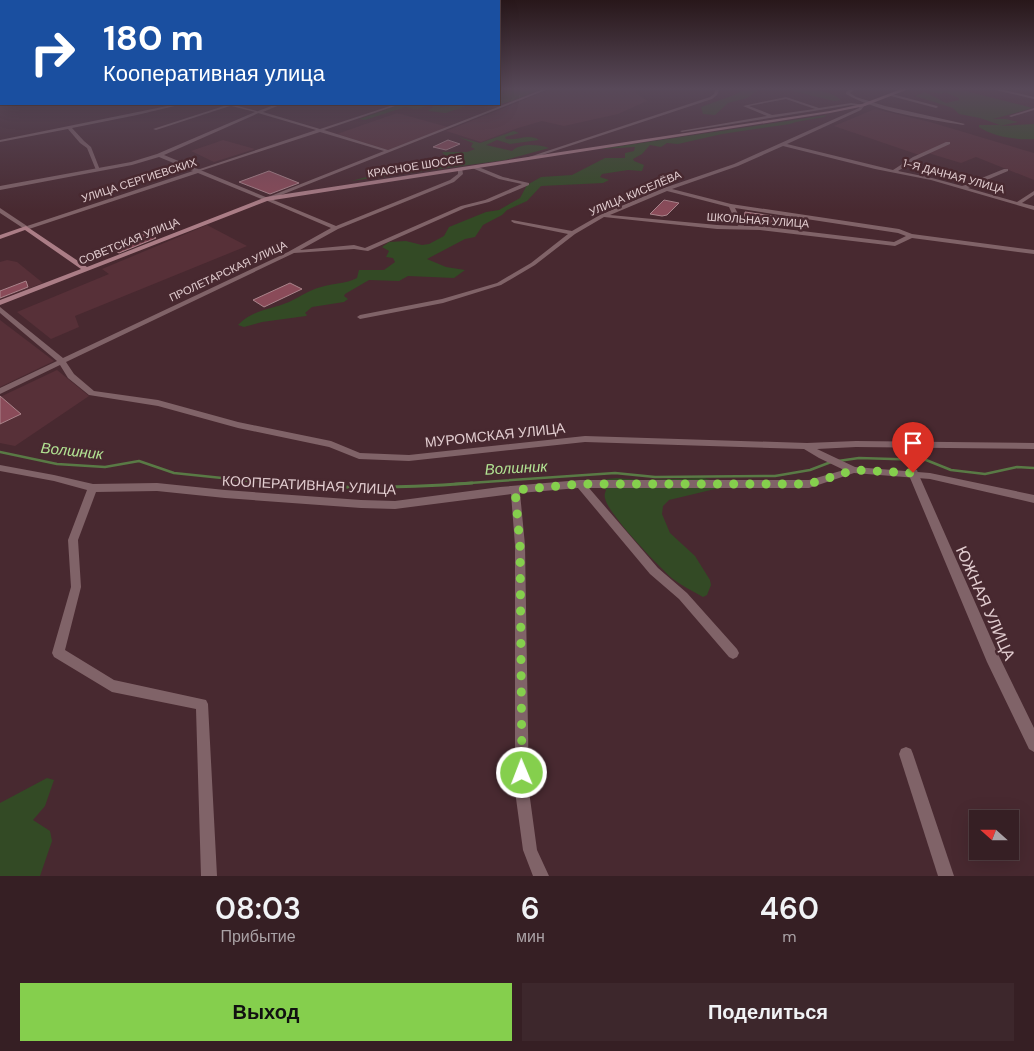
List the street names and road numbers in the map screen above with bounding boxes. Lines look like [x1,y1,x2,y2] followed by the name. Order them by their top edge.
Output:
[366,152,464,180] street label: КРАСНОЕ ШОССЕ
[80,155,199,205] street label: УЛИЦА СЕРГИЕВСКИХ
[902,156,1007,197] street label: 1-Я ДАЧНАЯ УЛИЦА
[587,167,684,219] street label: УЛИЦА КИСЕЛЁВА
[706,209,810,231] street label: ШКОЛЬНАЯ УЛИЦА
[77,214,182,268] street label: СОВЕТСКАЯ УЛИЦА
[167,237,290,305] street label: ПРОЛЕТАРСКАЯ УЛИЦА
[424,419,567,451] street label: МУРОМСКАЯ УЛИЦА
[221,471,397,499] street label: КООПЕРАТИВНАЯ УЛИЦА
[951,543,1020,664] street label: ЮЖНАЯ УЛИЦА

